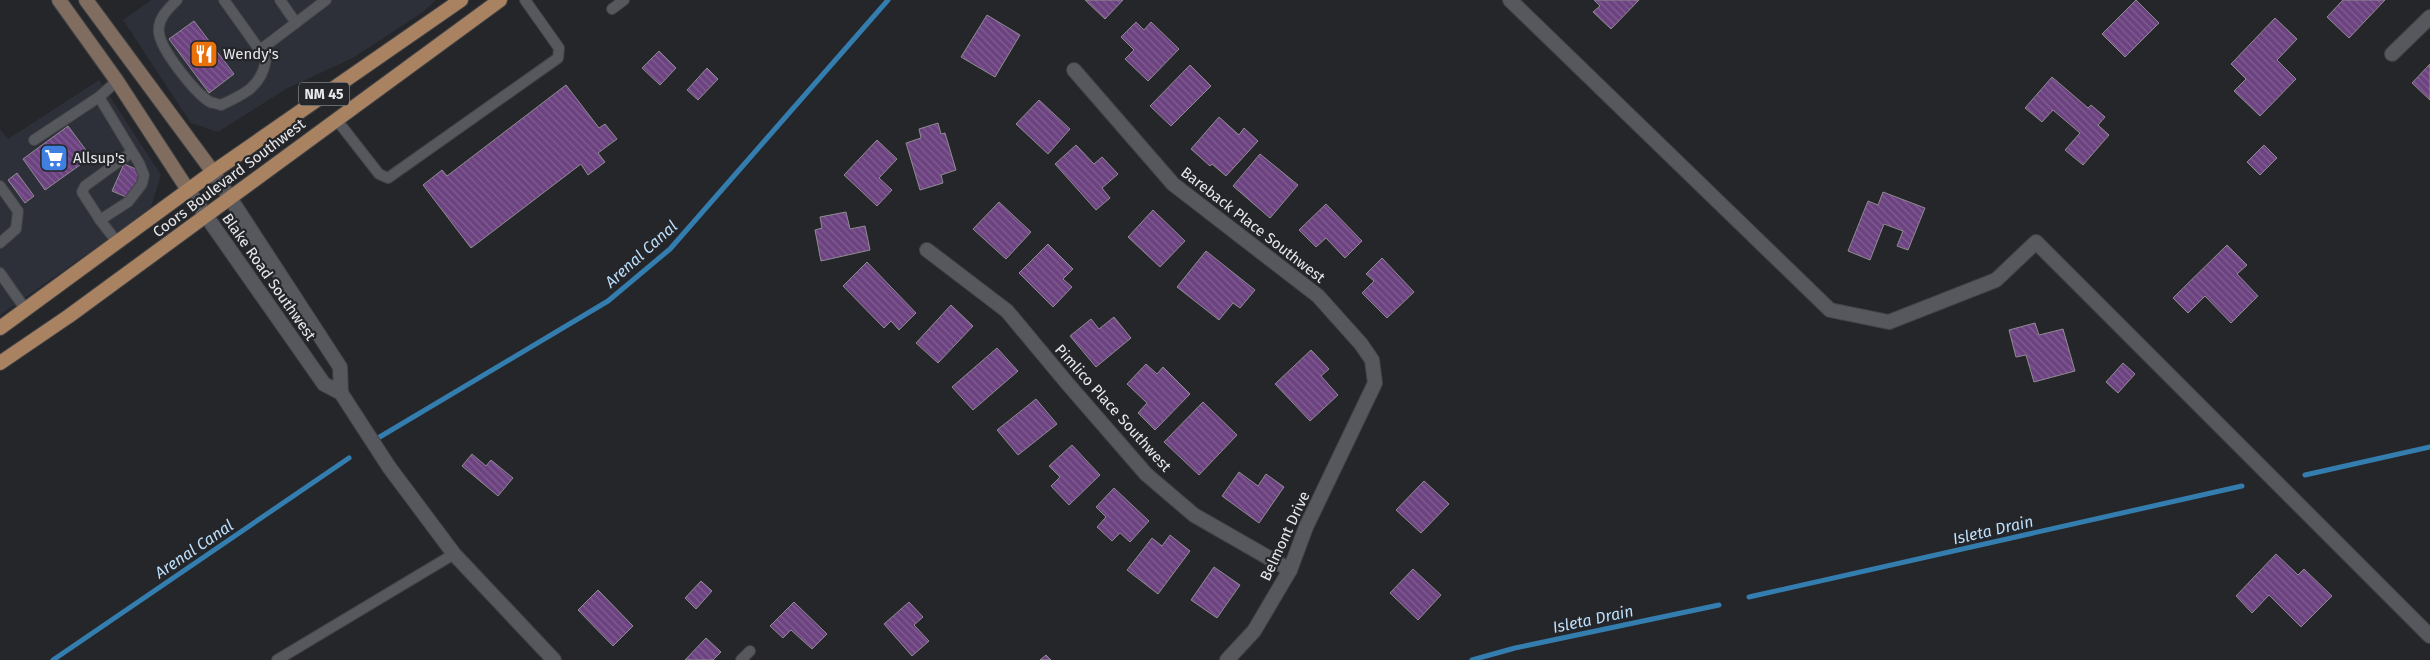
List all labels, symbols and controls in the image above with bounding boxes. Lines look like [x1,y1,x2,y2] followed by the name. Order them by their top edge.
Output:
[189,39,219,69] restaurant icon: Wendy's
[223,45,279,63] place label: Wendy's
[299,82,349,106] road number: NM 45
[149,114,309,241] street label: Coors Boulevard Southwest
[39,143,69,173] supermarket icon: Allsup's
[73,149,125,167] place label: Allsup's
[1177,163,1329,287] street label: Bareback Place Southwest
[218,210,320,345] street label: Blake Road Southwest
[600,217,681,292] water label: Arenal Canal
[1051,341,1175,476] street label: Pimlico Place Southwest
[1256,488,1314,584] street label: Belmont Drive
[1951,512,2035,548] water label: Isleta Drain
[150,516,237,583] water label: Arenal Canal
[1551,601,1635,637] water label: Isleta Drain

